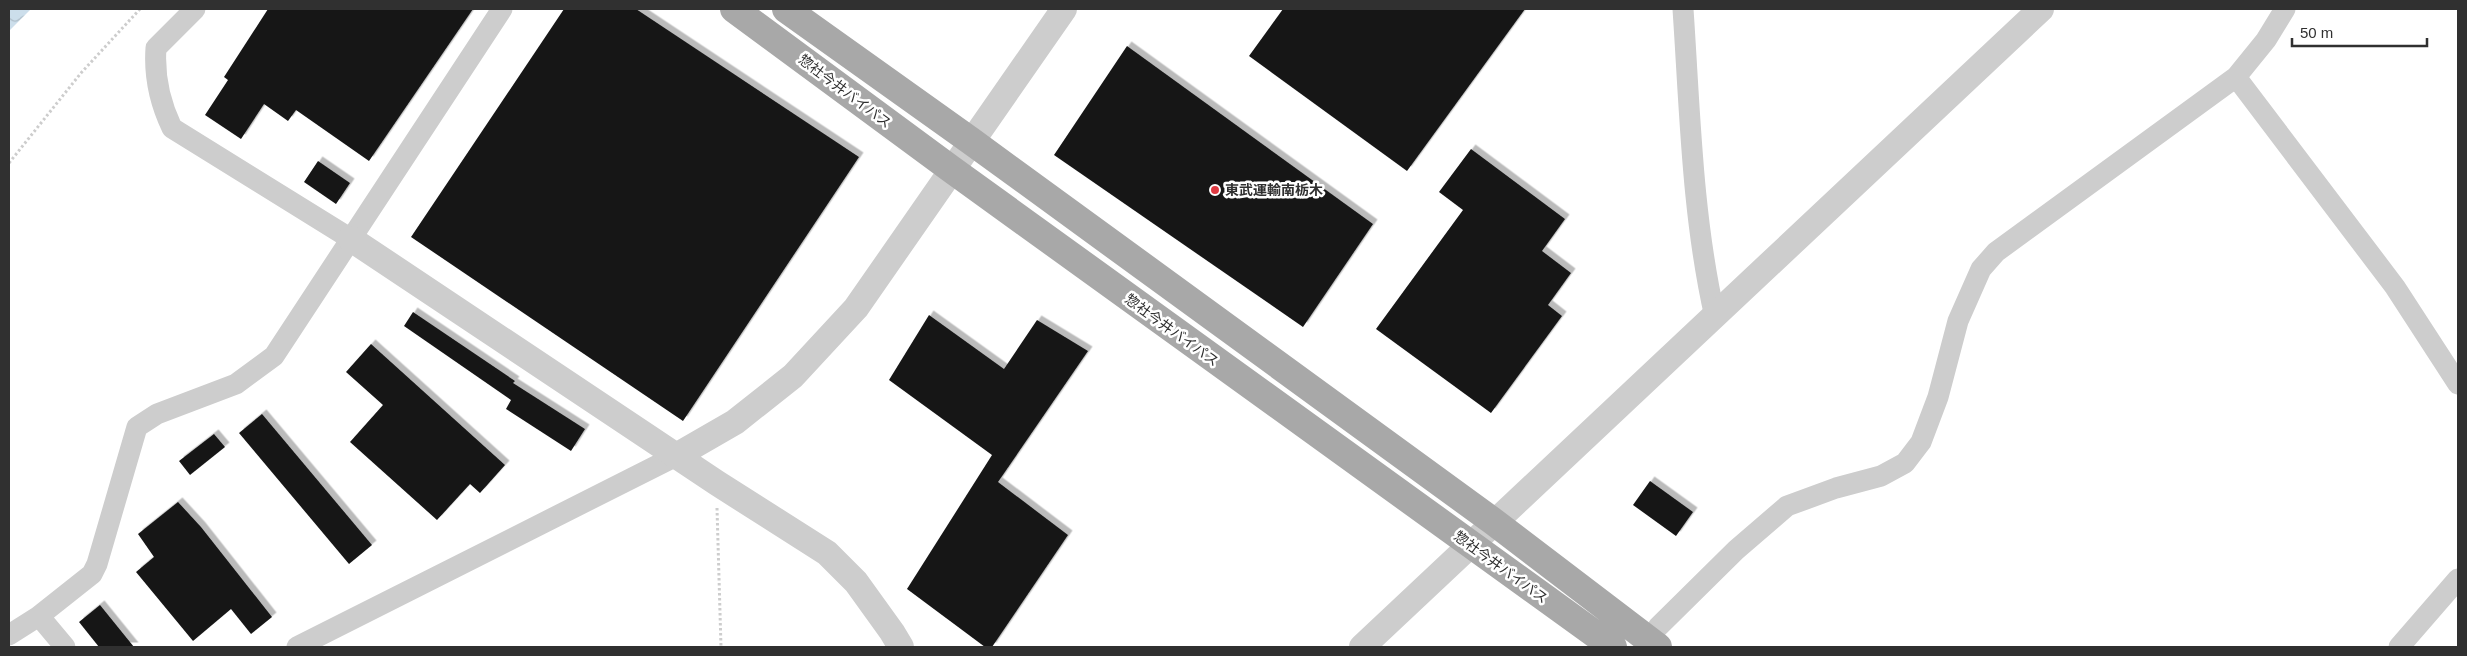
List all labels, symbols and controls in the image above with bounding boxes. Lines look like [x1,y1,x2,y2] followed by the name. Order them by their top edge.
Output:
[2292,15,2427,47] scale bar
[2300,24,2333,41] text: 50 m
[796,51,894,131] street label: 惣社今井バイパス
[1225,182,1323,198] place label: 東武運輸南栃木
[1209,184,1221,196] marker: 東武運輸南栃木
[1122,291,1222,369] street label: 惣社今井バイパス
[1451,528,1551,606] street label: 惣社今井バイパス

